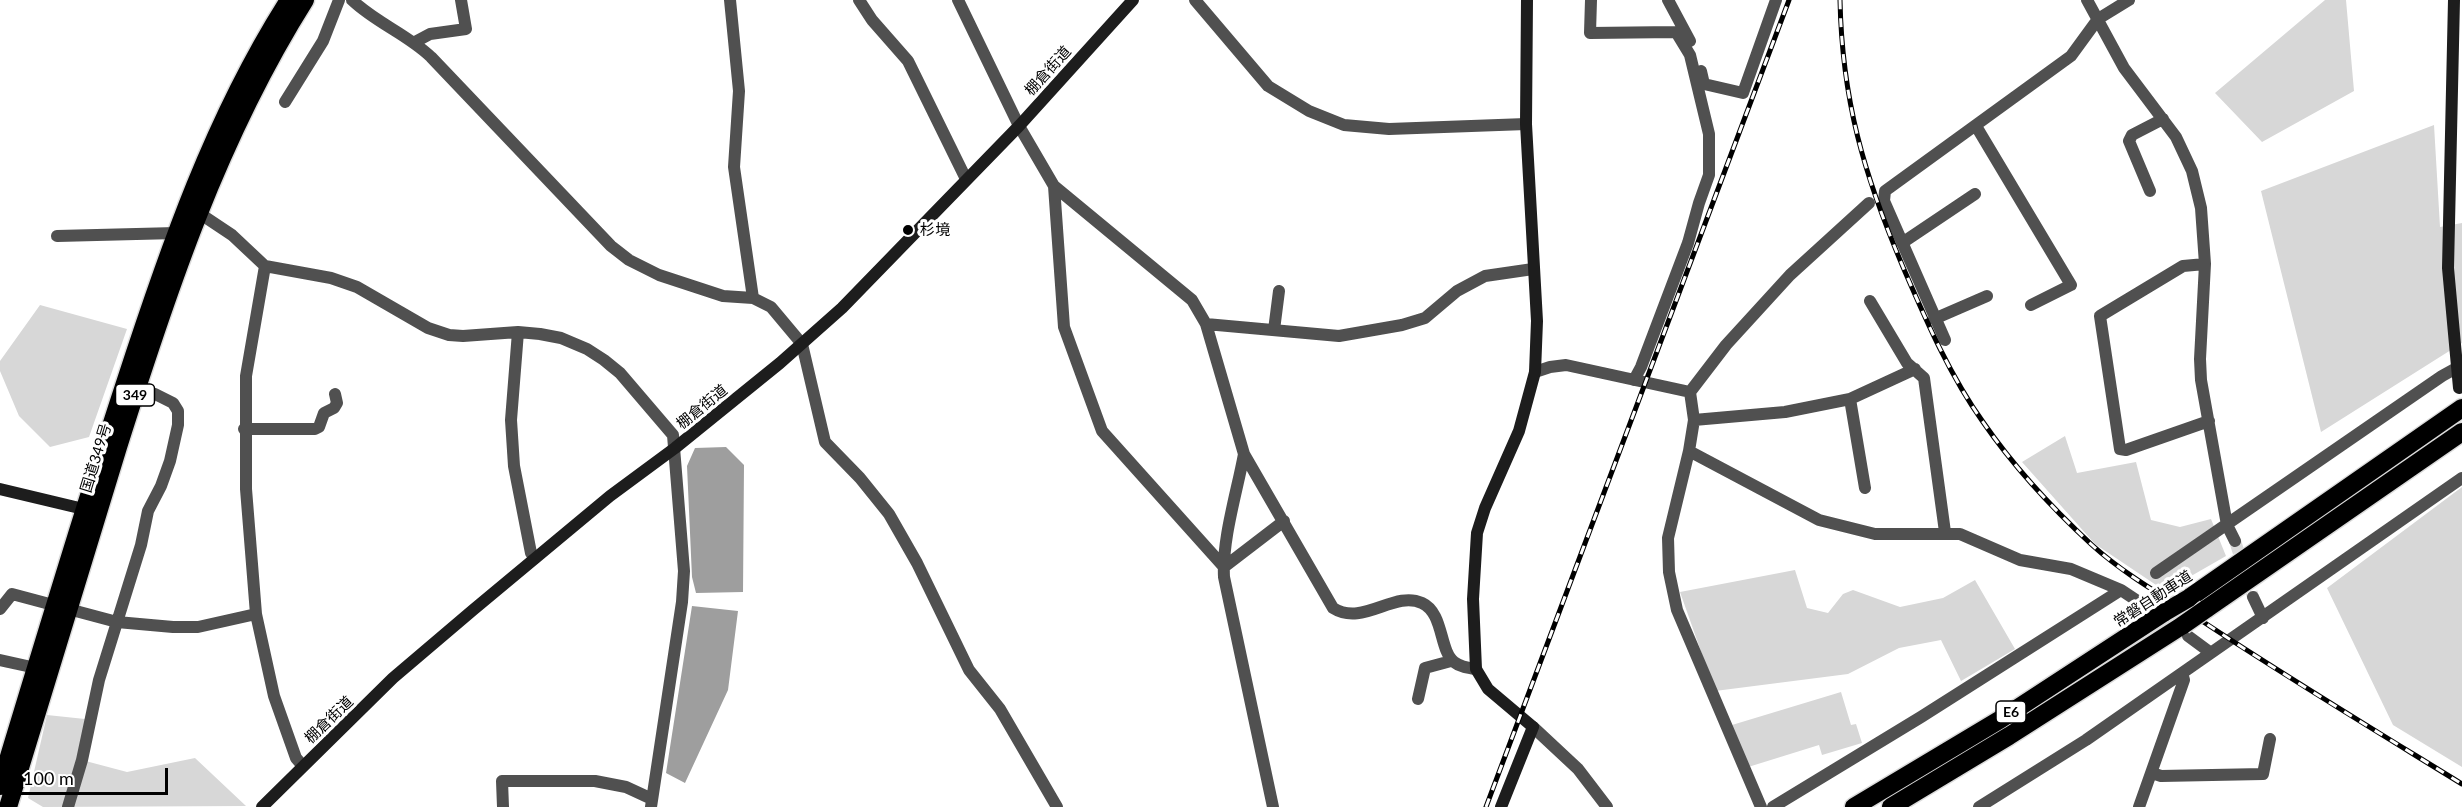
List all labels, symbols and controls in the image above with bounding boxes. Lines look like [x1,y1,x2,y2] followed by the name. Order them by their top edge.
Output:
[1021,43,1075,99] street label: 棚倉街道
[920,221,950,239] place label: 杉境
[901,223,915,237] marker: 杉境
[673,381,731,433] street label: 棚倉街道
[116,384,154,406] road number: 349
[77,421,115,495] street label: 国道349号
[2110,567,2196,631] street label: 常磐自動車道
[301,693,357,747] street label: 棚倉街道
[1996,701,2026,723] road number: E6
[15,756,171,794] scale bar
[23,767,74,789] text: 100 m

